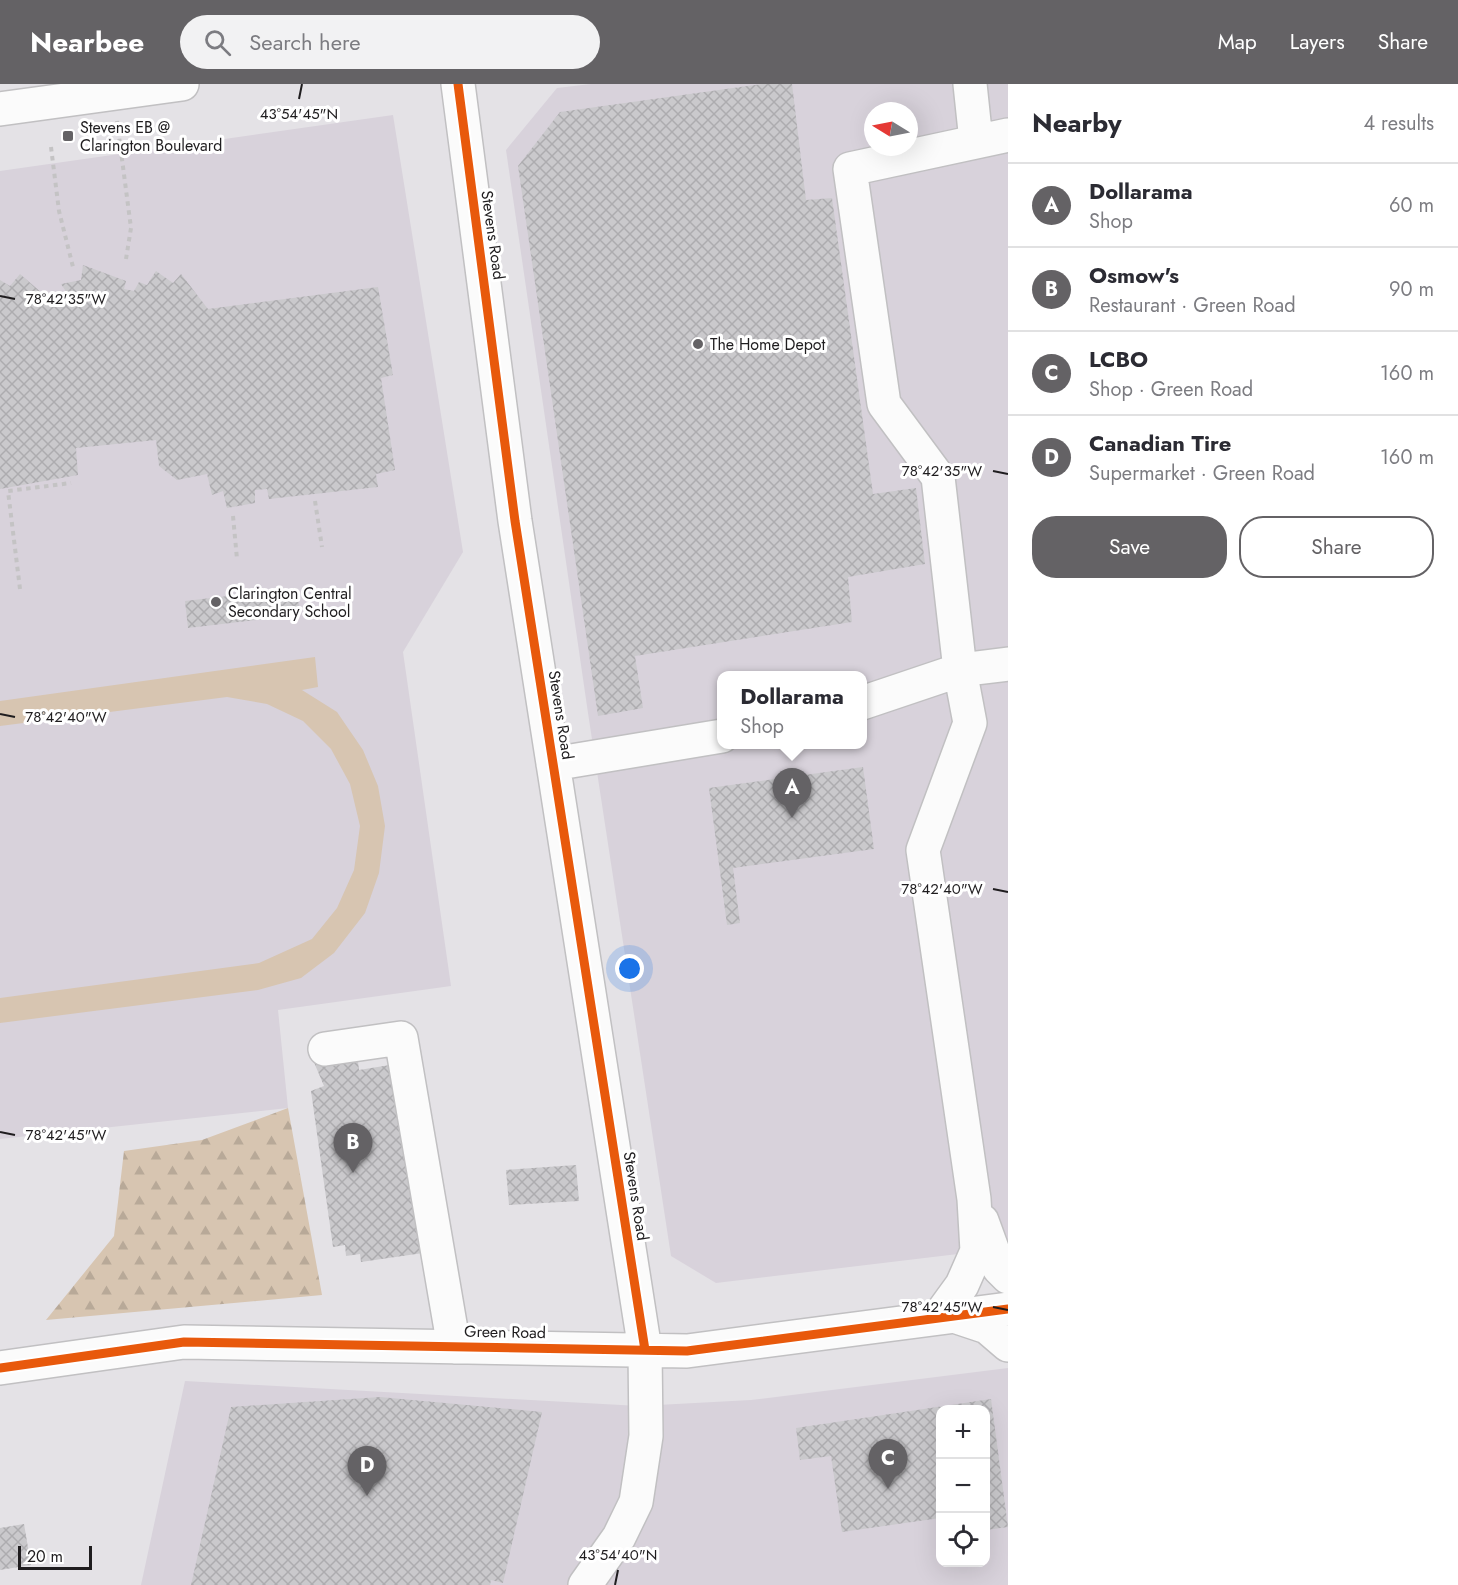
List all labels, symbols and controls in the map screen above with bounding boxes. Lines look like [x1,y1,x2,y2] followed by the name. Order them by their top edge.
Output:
[180,15,600,69] search box
[30,22,144,63] text: Nearbee
[201,26,234,59] icon: search
[249,26,361,58] text: Search here
[1218,27,1257,57] text: Map
[1290,27,1345,57] text: Layers
[1378,27,1428,57] text: Share
[864,102,918,156] north arrow
[260,103,338,125] text: 43°54'45"N
[1032,104,1121,142] text: Nearby
[1363,109,1434,138] text: 4 results
[80,116,222,157] place label: Stevens EB @ Clarington Boulevard
[61,129,75,143] marker: Stevens EB @ Clarington Boulevard
[1089,175,1193,207] text: Dollarama
[475,189,511,281] street label: Stevens Road
[1044,191,1059,220] text: A
[1389,191,1434,220] text: 60 m
[1089,207,1133,236] text: Shop
[1089,259,1179,291] text: Osmow's
[1045,275,1058,304] text: B
[1389,275,1434,304] text: 90 m
[26,288,106,310] text: 78°42'35"W
[1089,291,1296,320] text: Restaurant · Green Road
[710,333,826,356] place label: The Home Depot
[691,337,705,351] marker: The Home Depot
[1089,343,1148,375] text: LCBO
[1044,359,1059,388] text: C
[1380,359,1434,388] text: 160 m
[1089,375,1253,404] text: Shop · Green Road
[1089,427,1231,459] text: Canadian Tire
[1044,443,1059,472] text: D
[1380,443,1434,472] text: 160 m
[1089,459,1315,488] text: Supermarket · Green Road
[902,460,982,482] text: 78°42'35"W
[1032,516,1227,578] button: Save
[1239,516,1434,578] button: Share
[228,582,352,623] place label: Clarington Central Secondary School
[209,595,223,609] marker: Clarington Central Secondary School
[543,669,579,761] street label: Stevens Road
[717,671,867,749] popup
[740,680,844,712] text: Dollarama
[25,706,107,728] text: 78°42'40"W
[740,712,784,741] text: Shop
[772,768,812,818] pin: A
[901,878,983,900] text: 78°42'40"W
[615,954,644,983] your location
[26,1124,107,1146] text: 78°42'45"W
[334,1124,372,1173] pin: B
[618,1150,654,1242] street label: Stevens Road
[902,1296,983,1318] text: 78°42'45"W
[464,1320,546,1344] street label: Green Road
[936,1405,990,1567] map controls
[936,1405,990,1459] button: +
[868,1440,908,1489] pin: C
[348,1446,386,1496] pin: D
[936,1459,990,1513] button: −
[936,1513,990,1567] button: locate
[18,1543,92,1570] scale bar
[579,1544,657,1566] text: 43°54'40"N
[27,1545,63,1568] text: 20 m

